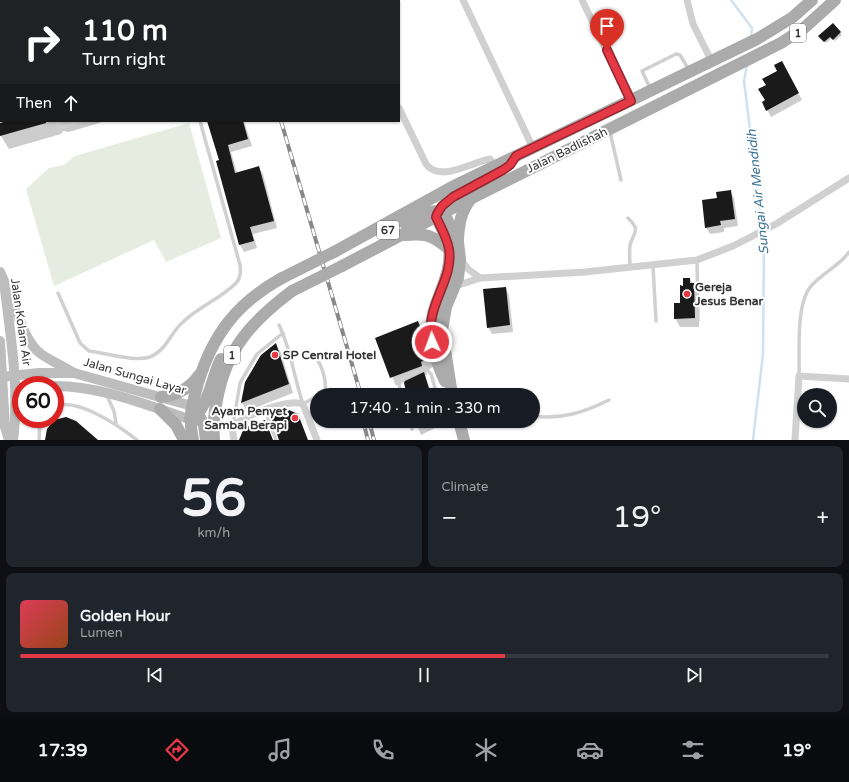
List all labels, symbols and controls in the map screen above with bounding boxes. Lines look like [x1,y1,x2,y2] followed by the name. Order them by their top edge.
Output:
[590,9,624,50] pin
[82,14,168,48] text: 110 m
[596,15,618,37] icon: arrive
[16,16,68,68] icon: right
[790,24,806,42] road number: 1
[82,48,166,70] text: Turn right
[60,92,82,114] icon: ahead
[16,94,52,112] text: Then
[524,124,610,176] street label: Jalan Badlishah
[743,128,773,255] water label: Sungai Air Mendidih
[377,221,399,239] road number: 67
[8,277,34,367] street label: Jalan Kolam Air
[694,280,763,308] place label: Gereja Jesus Benar
[682,289,692,299] marker: Gereja Jesus Benar
[411,321,453,363] position arrow
[224,346,240,364] road number: 1
[283,348,376,362] place label: SP Central Hotel
[270,350,280,360] marker: SP Central Hotel
[82,355,188,397] street label: Jalan Sungai Layar
[12,376,64,428] speed limit sign: 60
[797,388,837,428] map controls
[797,388,837,428] button: search
[350,399,500,417] text: 17:40 · 1 min · 330 m
[204,404,287,433] place label: Ayam Penyet Sambal Berapi
[290,413,300,423] marker: Ayam Penyet Sambal Berapi
[181,467,246,530] text: 56
[442,479,488,495] text: Climate
[612,499,661,536] text: 19°
[442,505,457,531] text: −
[817,505,829,531] text: +
[197,525,230,541] text: km/h
[80,607,170,625] text: Golden Hour
[80,625,123,641] text: Lumen
[144,664,166,686] icon: previous
[413,664,435,686] icon: pause
[683,664,705,686] icon: next
[163,736,191,764] icon: directions
[266,736,294,764] icon: music
[369,736,397,764] icon: phone
[472,736,500,764] icon: climate
[576,736,604,764] icon: car
[679,736,707,764] icon: filters
[38,739,88,761] text: 17:39
[782,739,811,761] text: 19°

